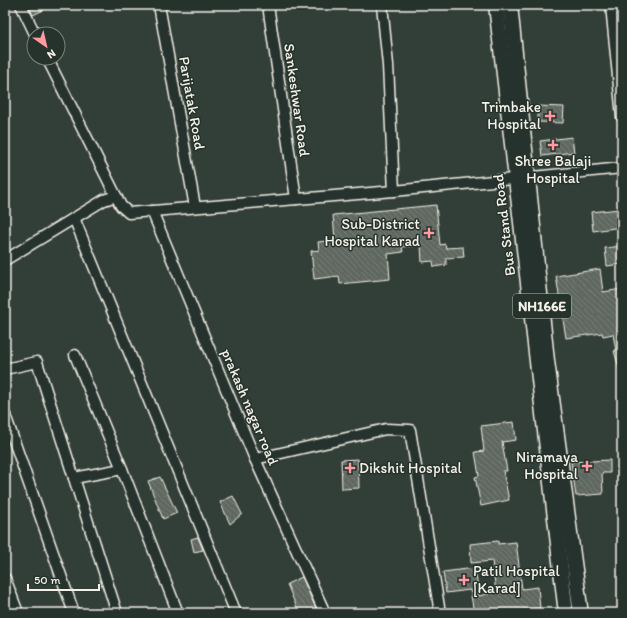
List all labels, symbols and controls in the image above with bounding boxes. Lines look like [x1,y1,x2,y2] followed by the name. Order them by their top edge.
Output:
[26,26,66,66] north arrow
[280,42,314,158] street label: Sankeshwar Road
[45,46,58,61] text: N
[175,55,209,151] street label: Parijatak Road
[482,98,542,133] place label: Trimbake Hospital
[544,110,556,122] marker: Trimbake Hospital
[547,139,559,151] marker: Shree Balaji Hospital
[515,152,591,187] place label: Shree Balaji Hospital
[489,173,519,277] street label: Bus Stand Road
[324,215,420,250] place label: Sub-District Hospital Karad
[423,227,435,239] marker: Sub-District Hospital Karad
[513,294,571,318] road number: NH166E
[217,346,283,469] street label: prakash nagar road
[516,448,579,483] place label: Niramaya Hospital
[359,459,463,477] place label: Dikshit Hospital
[581,460,593,472] marker: Niramaya Hospital
[344,462,356,474] marker: Dikshit Hospital
[473,562,560,597] place label: Patil Hospital [Karad]
[28,566,99,592] scale bar
[34,573,60,587] text: 50 m
[458,574,470,586] marker: Patil Hospital [Karad]

